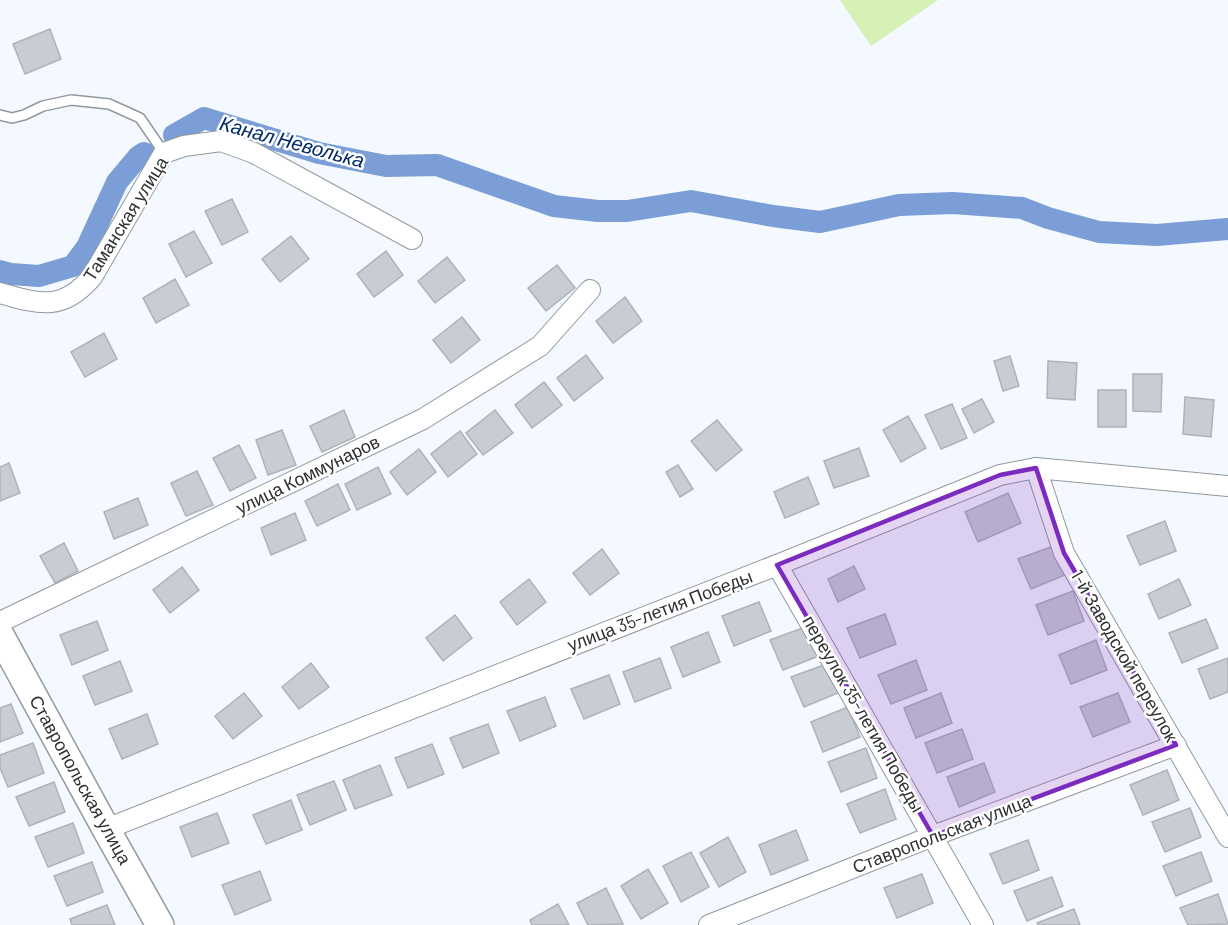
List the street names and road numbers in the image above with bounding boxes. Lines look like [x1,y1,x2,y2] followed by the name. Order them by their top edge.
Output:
[78,151,173,285] street label: Таманская улица
[232,430,383,518] street label: улица Коммунаров
[564,565,755,656] street label: улица 35-летия Победы
[1067,566,1183,746] street label: 1-й Заводской переулок
[798,611,929,816] street label: переулок 35-летия Победы
[25,691,137,869] street label: Ставропольская улица
[849,788,1035,877] street label: Ставропольская улица

